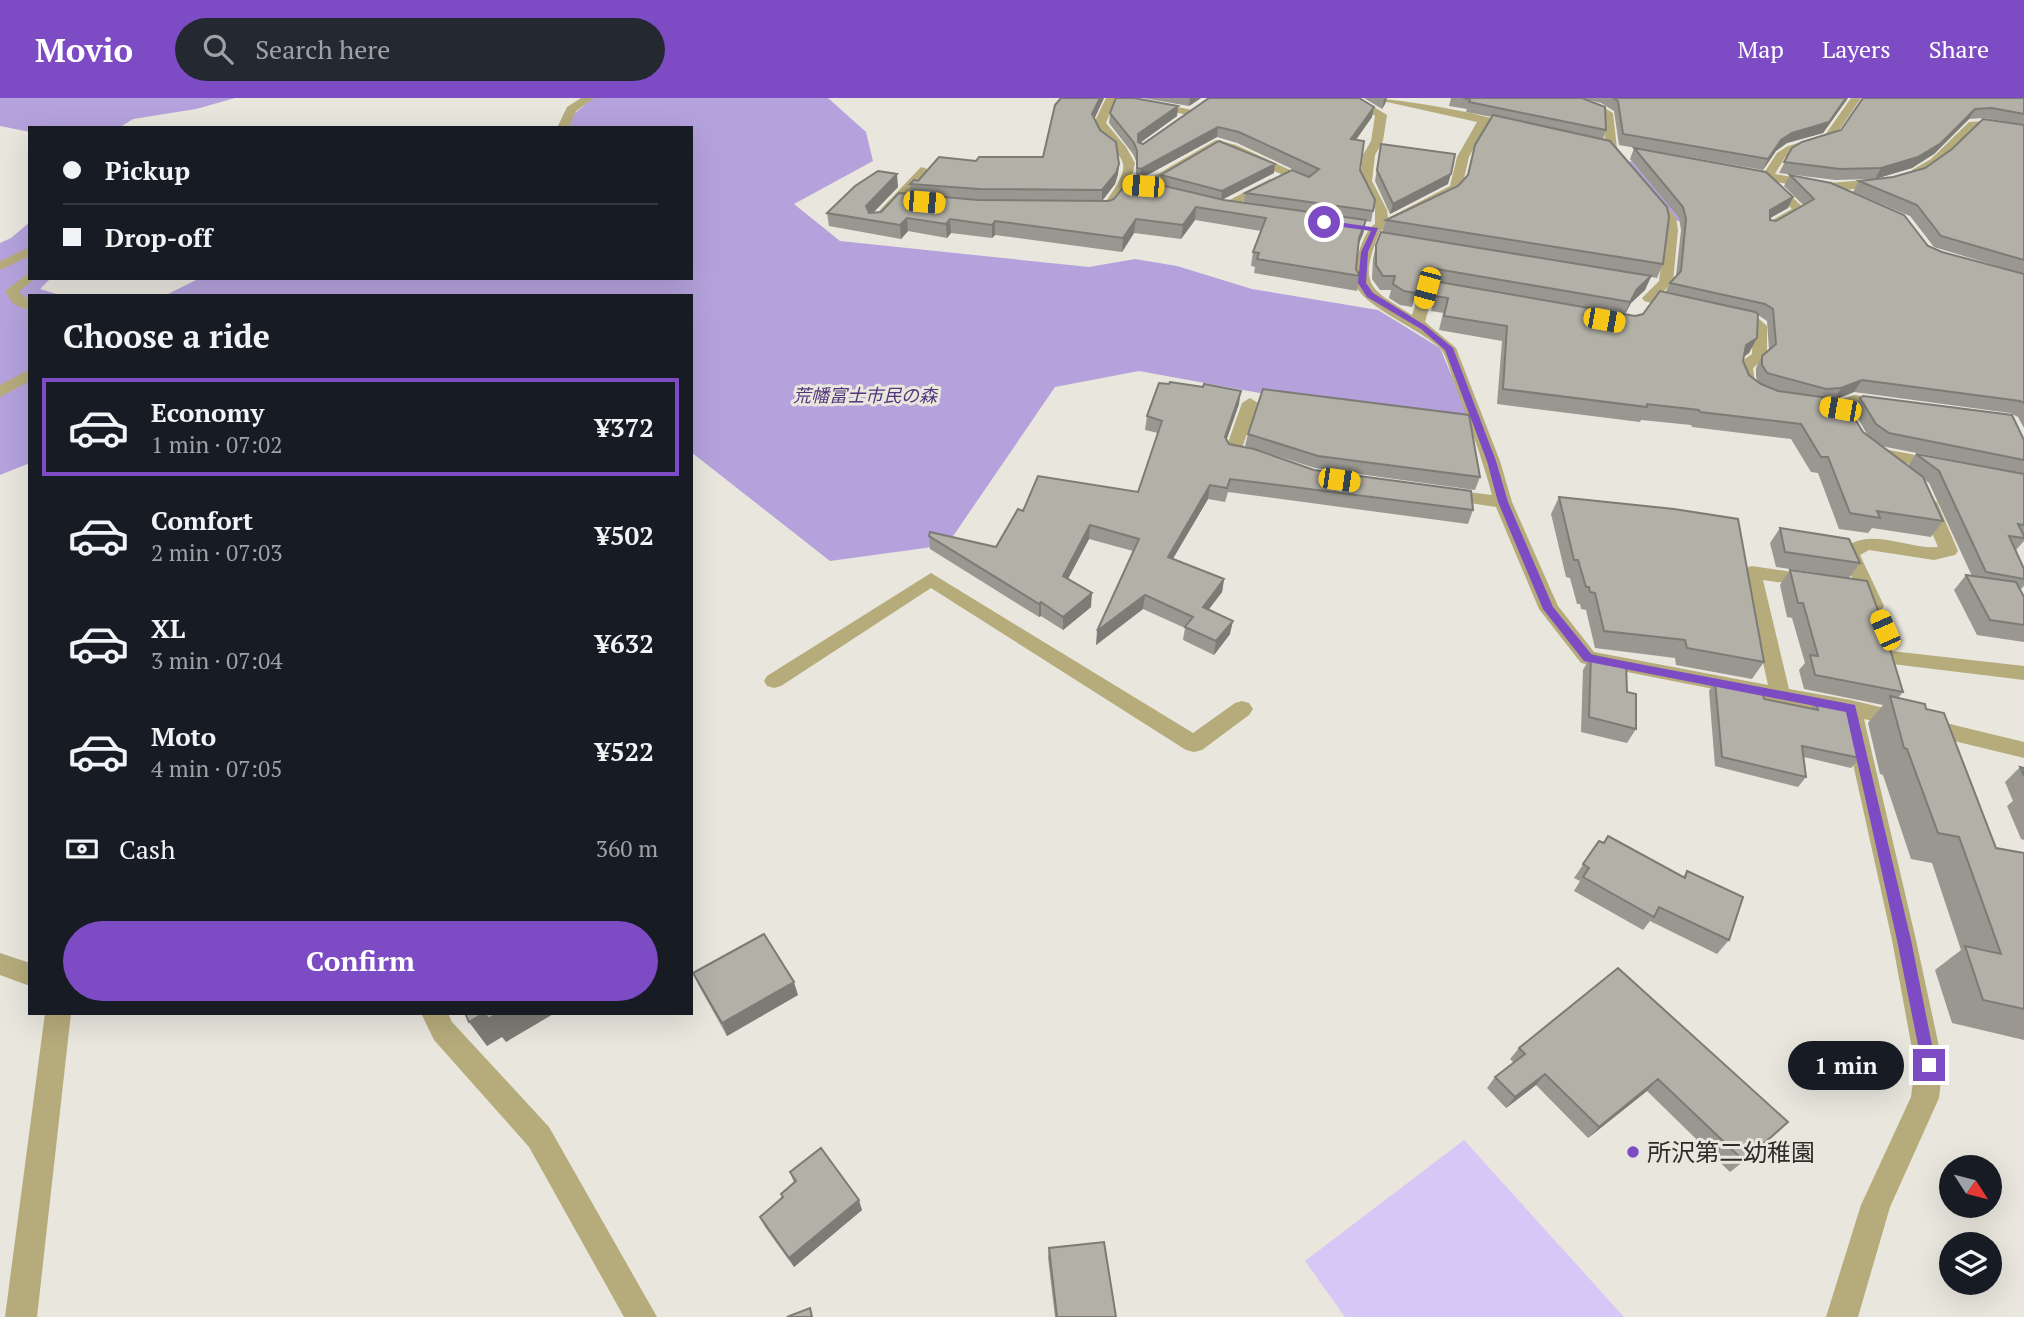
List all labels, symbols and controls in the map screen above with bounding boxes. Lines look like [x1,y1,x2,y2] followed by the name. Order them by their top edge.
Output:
[175,18,665,81] search box
[35,28,133,71] text: Movio
[199,30,237,68] icon: search
[255,32,390,66] text: Search here
[1737,33,1784,65] text: Map
[1822,33,1891,65] text: Layers
[1929,33,1989,65] text: Share
[105,153,190,187] text: Pickup
[1122,174,1165,198] car
[903,190,946,214] car
[1308,206,1340,238] route start
[105,220,212,254] text: Drop-off
[1412,265,1443,311] car
[1582,306,1627,334] car
[63,315,270,357] text: Choose a ride
[793,383,939,407] park label: 荒幡富士市民の森
[151,395,264,429] text: Economy
[1818,395,1863,423] car
[67,396,130,459] icon: car
[595,410,654,444] text: ¥372
[151,429,283,460] text: 1 min · 07:02
[1317,467,1362,493] car
[151,503,253,537] text: Comfort
[67,504,130,567] icon: car
[595,518,654,552] text: ¥502
[151,537,283,568] text: 2 min · 07:03
[1867,607,1904,653] car
[151,611,185,645] text: XL
[67,612,130,675] icon: car
[595,626,654,660] text: ¥632
[151,645,283,676] text: 3 min · 07:04
[151,719,216,753] text: Moto
[67,720,130,783] icon: car
[595,734,654,768] text: ¥522
[151,753,283,784] text: 4 min · 07:05
[63,830,101,868] icon: cash
[119,832,175,866] text: Cash
[596,833,658,864] text: 360 m
[63,921,658,1001] button: Confirm
[1789,1040,1904,1090] callout: 1 min
[1913,1049,1945,1081] route end
[1815,1050,1877,1081] text: 1 min
[1647,1136,1815,1168] place label: 所沢第二幼稚園
[1625,1144,1641,1160] marker: 所沢第二幼稚園
[1939,1155,2002,1218] north arrow
[1939,1155,2002,1295] map controls
[1939,1232,2002,1295] button: layers

